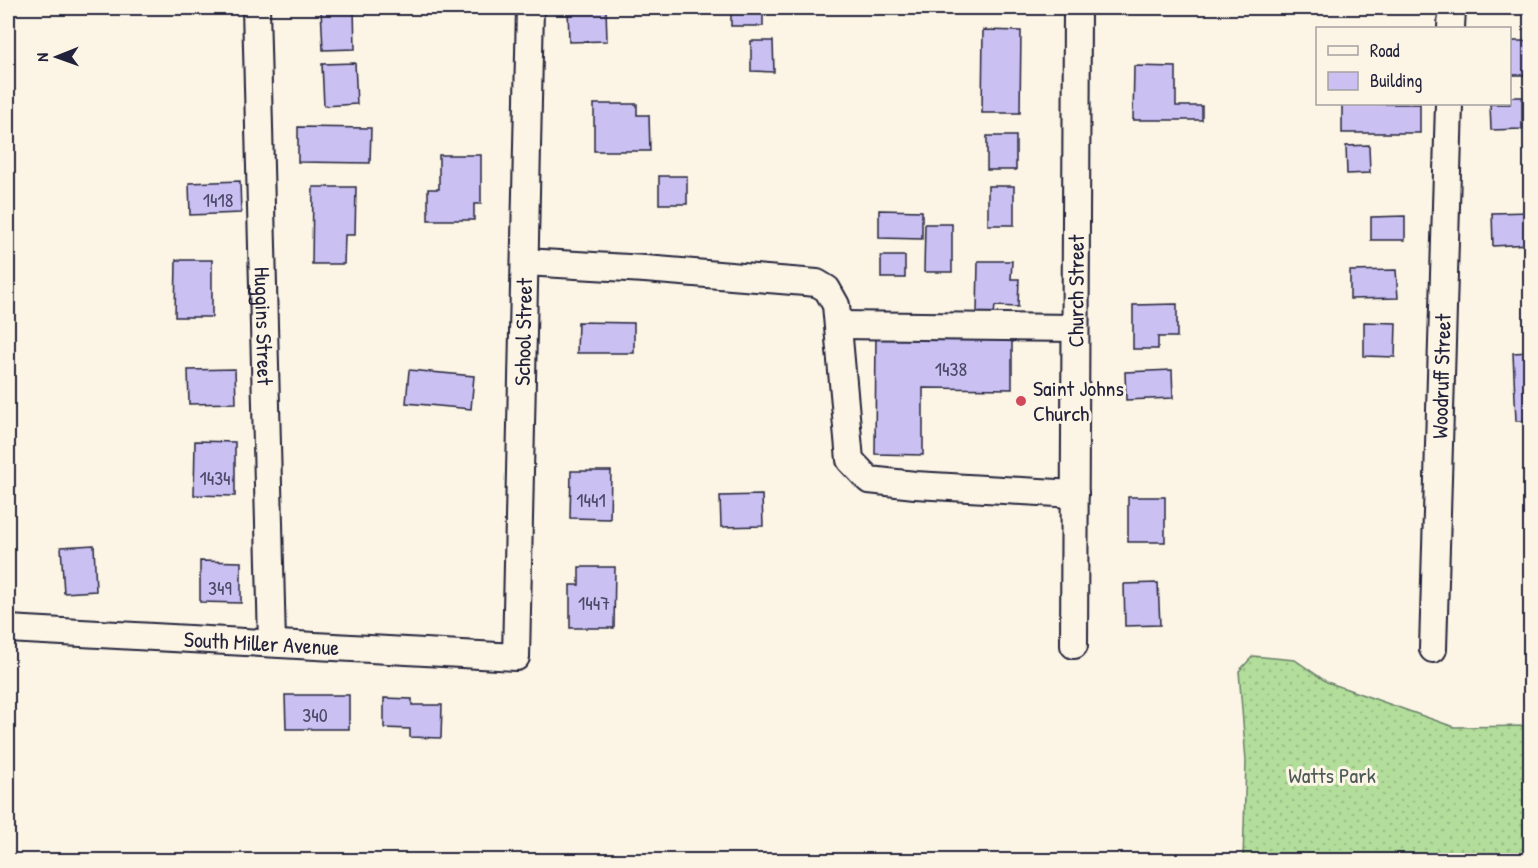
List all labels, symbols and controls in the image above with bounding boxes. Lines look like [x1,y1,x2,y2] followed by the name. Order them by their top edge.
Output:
[27,27,87,87] north arrow
[1316,27,1511,105] legend
[1370,38,1400,63] text: Road
[31,52,53,62] text: N
[1370,68,1422,93] text: Building
[203,186,233,213] house number: 1418
[1060,234,1091,347] street label: Church Street
[248,266,281,386] street label: Huggins Street
[507,277,539,386] street label: School Street
[1424,313,1458,439] street label: Woodruff Street
[935,355,967,382] house number: 1438
[1033,373,1124,428] place label: Saint Johns Church
[1014,394,1028,408] marker: Saint Johns Church
[199,464,231,491] house number: 1434
[576,486,606,513] house number: 1441
[208,574,232,601] house number: 349
[578,589,610,616] house number: 1447
[183,624,340,662] street label: South Miller Avenue
[302,701,328,728] house number: 340
[1288,760,1376,790] park label: Watts Park

